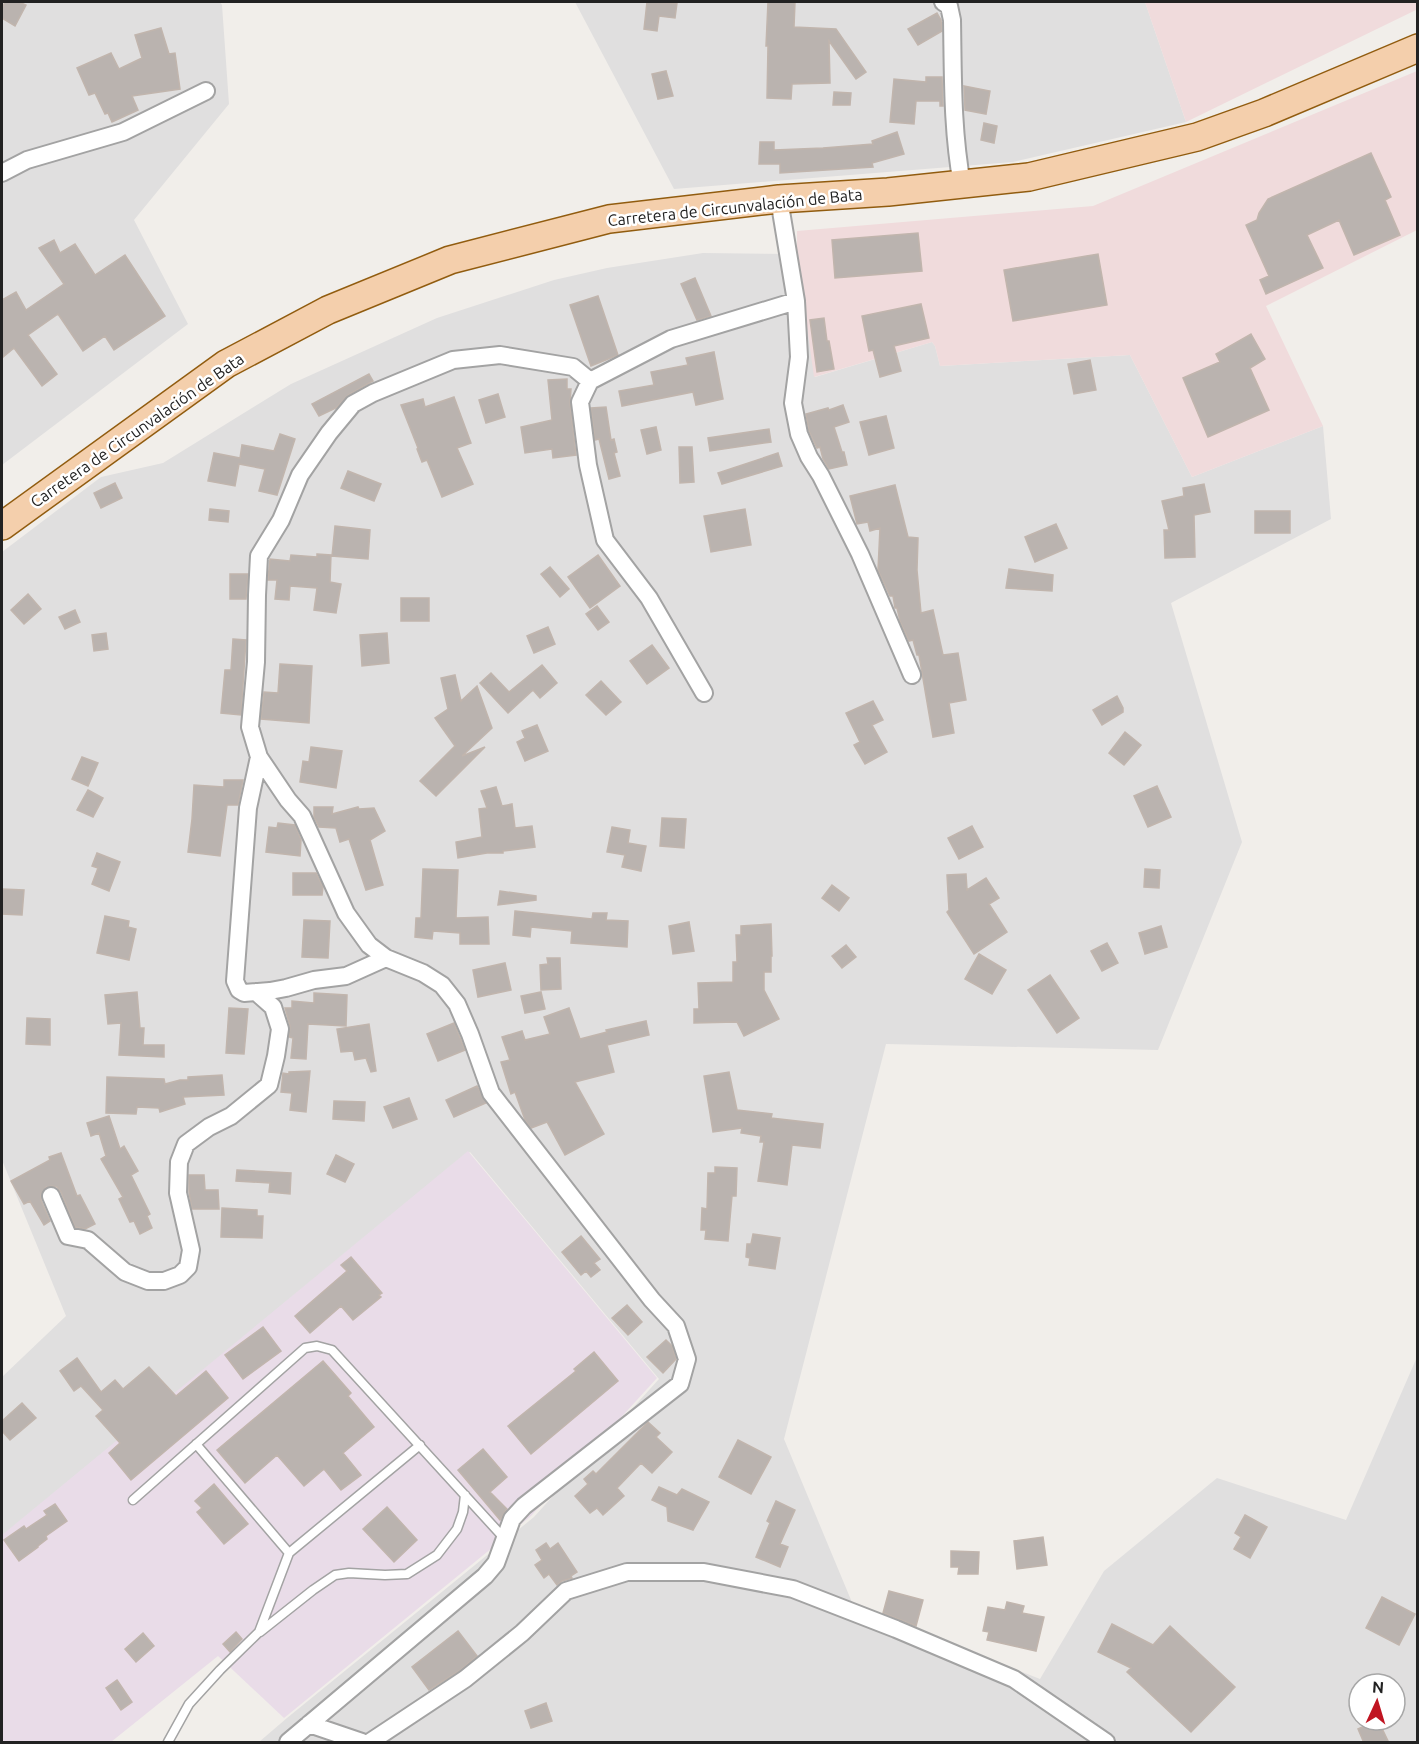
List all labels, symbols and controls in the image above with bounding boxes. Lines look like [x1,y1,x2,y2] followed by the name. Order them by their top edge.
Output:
[607,185,863,229] street label: Carretera de Circunvalación de Bata
[27,349,247,511] street label: Carretera de Circunvalación de Bata
[1347,1672,1407,1732] north arrow
[1371,1678,1385,1696] text: N

